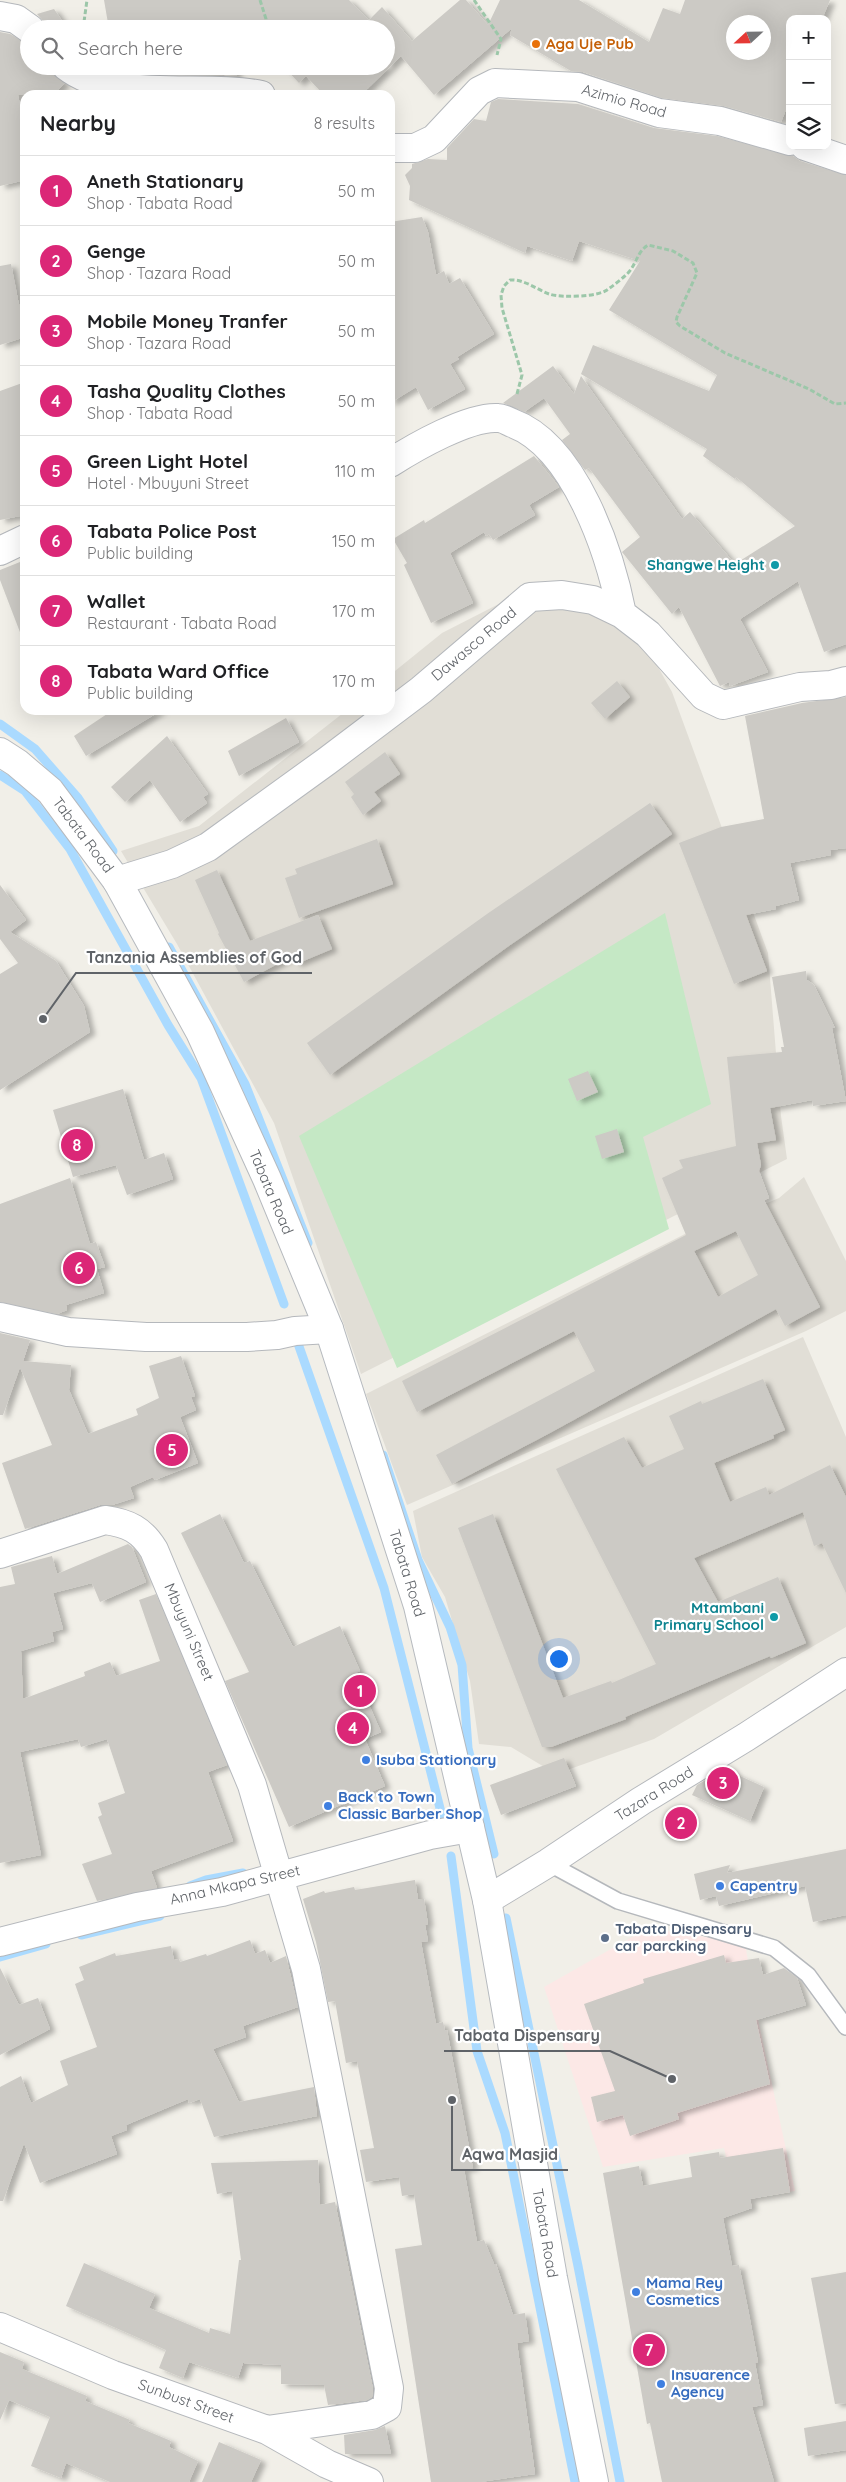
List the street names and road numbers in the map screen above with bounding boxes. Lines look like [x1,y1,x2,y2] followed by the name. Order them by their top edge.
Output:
[580,79,669,122] street label: Azimio Road
[427,602,520,685] street label: Dawasco Road
[49,793,118,876] street label: Tabata Road
[245,1147,298,1237] street label: Tabata Road
[385,1527,430,1619] street label: Tabata Road
[160,1580,219,1683] street label: Mbuyuni Street
[611,1762,696,1825] street label: Tazara Road
[168,1860,302,1909] street label: Anna Mkapa Street
[528,2187,563,2279] street label: Tabata Road
[136,2374,237,2427] street label: Sunbust Street

